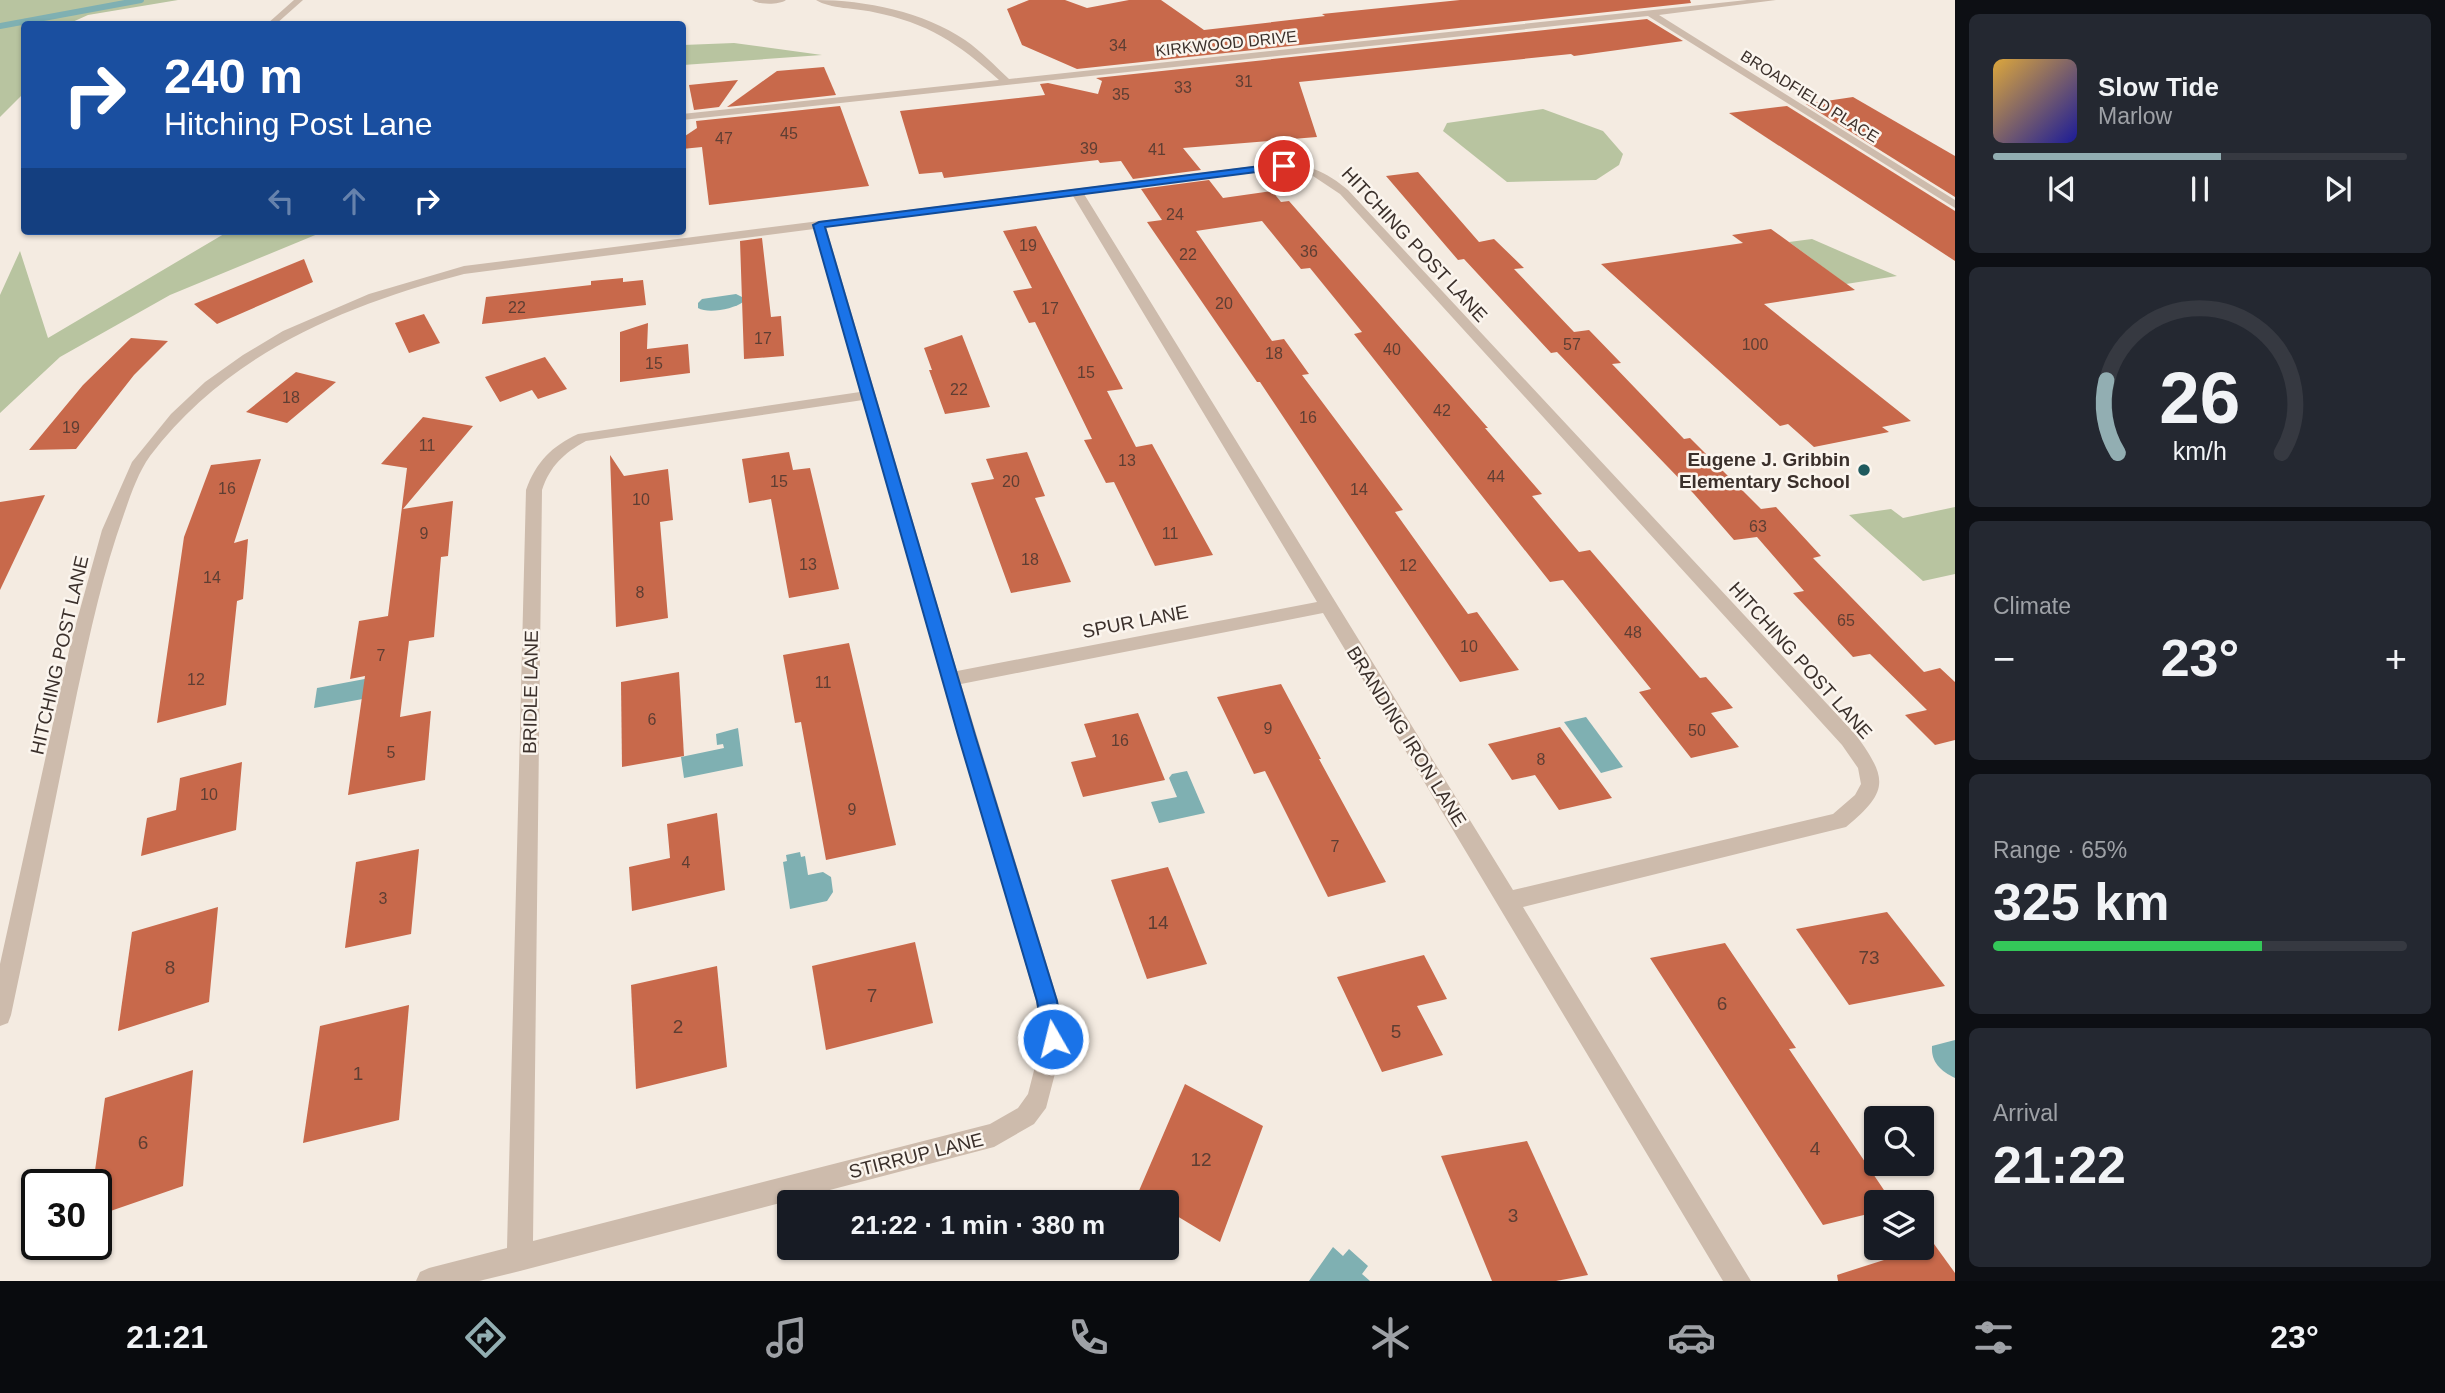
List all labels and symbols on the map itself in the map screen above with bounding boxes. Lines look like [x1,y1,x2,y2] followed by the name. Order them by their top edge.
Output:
[1154,28,1298,59] street label: KIRKWOOD DRIVE
[1109,37,1127,54] house number: 34
[1738,47,1882,146] street label: BROADFIELD PLACE
[1235,73,1253,90] house number: 31
[1174,79,1192,96] house number: 33
[1112,86,1130,103] house number: 35
[780,125,798,142] house number: 45
[715,130,733,147] house number: 47
[1254,136,1314,196] pin
[1080,140,1098,157] house number: 39
[1148,141,1166,158] house number: 41
[1338,163,1492,326] street label: HITCHING POST LANE
[1166,206,1184,223] house number: 24
[1019,237,1037,254] house number: 19
[1300,243,1318,260] house number: 36
[1179,246,1197,263] house number: 22
[1215,295,1233,312] house number: 20
[508,299,526,316] house number: 22
[1041,300,1059,317] house number: 17
[754,330,772,347] house number: 17
[1563,336,1581,353] house number: 57
[1742,336,1768,353] house number: 100
[1383,341,1401,358] house number: 40
[1265,345,1283,362] house number: 18
[645,355,663,372] house number: 15
[1077,364,1095,381] house number: 15
[950,381,968,398] house number: 22
[282,389,300,406] house number: 18
[1433,402,1451,419] house number: 42
[1299,409,1317,426] house number: 16
[62,419,80,436] house number: 19
[419,437,435,454] house number: 11
[1679,449,1850,492] place label: Eugene J. Gribbin Elementary School
[1118,452,1136,469] house number: 13
[1856,462,1872,478] marker: Eugene J. Gribbin Elementary School
[1487,468,1505,485] house number: 44
[770,473,788,490] house number: 15
[1002,473,1020,490] house number: 20
[218,480,236,497] house number: 16
[1350,481,1368,498] house number: 14
[632,491,650,508] house number: 10
[1749,518,1767,535] house number: 63
[420,525,429,542] house number: 9
[1162,525,1178,542] house number: 11
[1021,551,1039,568] house number: 18
[26,554,93,757] street label: HITCHING POST LANE
[799,556,817,573] house number: 13
[1399,557,1417,574] house number: 12
[203,569,221,586] house number: 14
[1725,578,1876,743] street label: HITCHING POST LANE
[636,584,645,601] house number: 8
[1080,601,1190,642] street label: SPUR LANE
[1837,612,1855,629] house number: 65
[1624,624,1642,641] house number: 48
[519,630,542,754] street label: BRIDLE LANE
[1460,638,1478,655] house number: 10
[1343,643,1471,830] street label: BRANDING IRON LANE
[377,647,386,664] house number: 7
[187,671,205,688] house number: 12
[815,674,831,691] house number: 11
[648,711,657,728] house number: 6
[1264,720,1273,737] house number: 9
[1688,722,1706,739] house number: 50
[1111,732,1129,749] house number: 16
[387,744,396,761] house number: 5
[1537,751,1546,768] house number: 8
[200,786,218,803] house number: 10
[848,801,857,818] house number: 9
[1331,838,1340,855] house number: 7
[682,854,691,871] house number: 4
[379,890,388,907] house number: 3
[1147,912,1169,933] house number: 14
[1858,947,1880,968] house number: 73
[165,957,175,978] house number: 8
[867,985,877,1006] house number: 7
[1717,993,1727,1014] house number: 6
[1016,1002,1090,1076] position arrow
[673,1016,683,1037] house number: 2
[1391,1021,1401,1042] house number: 5
[353,1063,363,1084] house number: 1
[847,1129,986,1182] street label: STIRRUP LANE
[138,1132,148,1153] house number: 6
[1810,1138,1821,1159] house number: 4
[1190,1149,1212,1170] house number: 12
[21,1169,112,1260] speed limit sign: 30
[1508,1205,1518,1226] house number: 3

